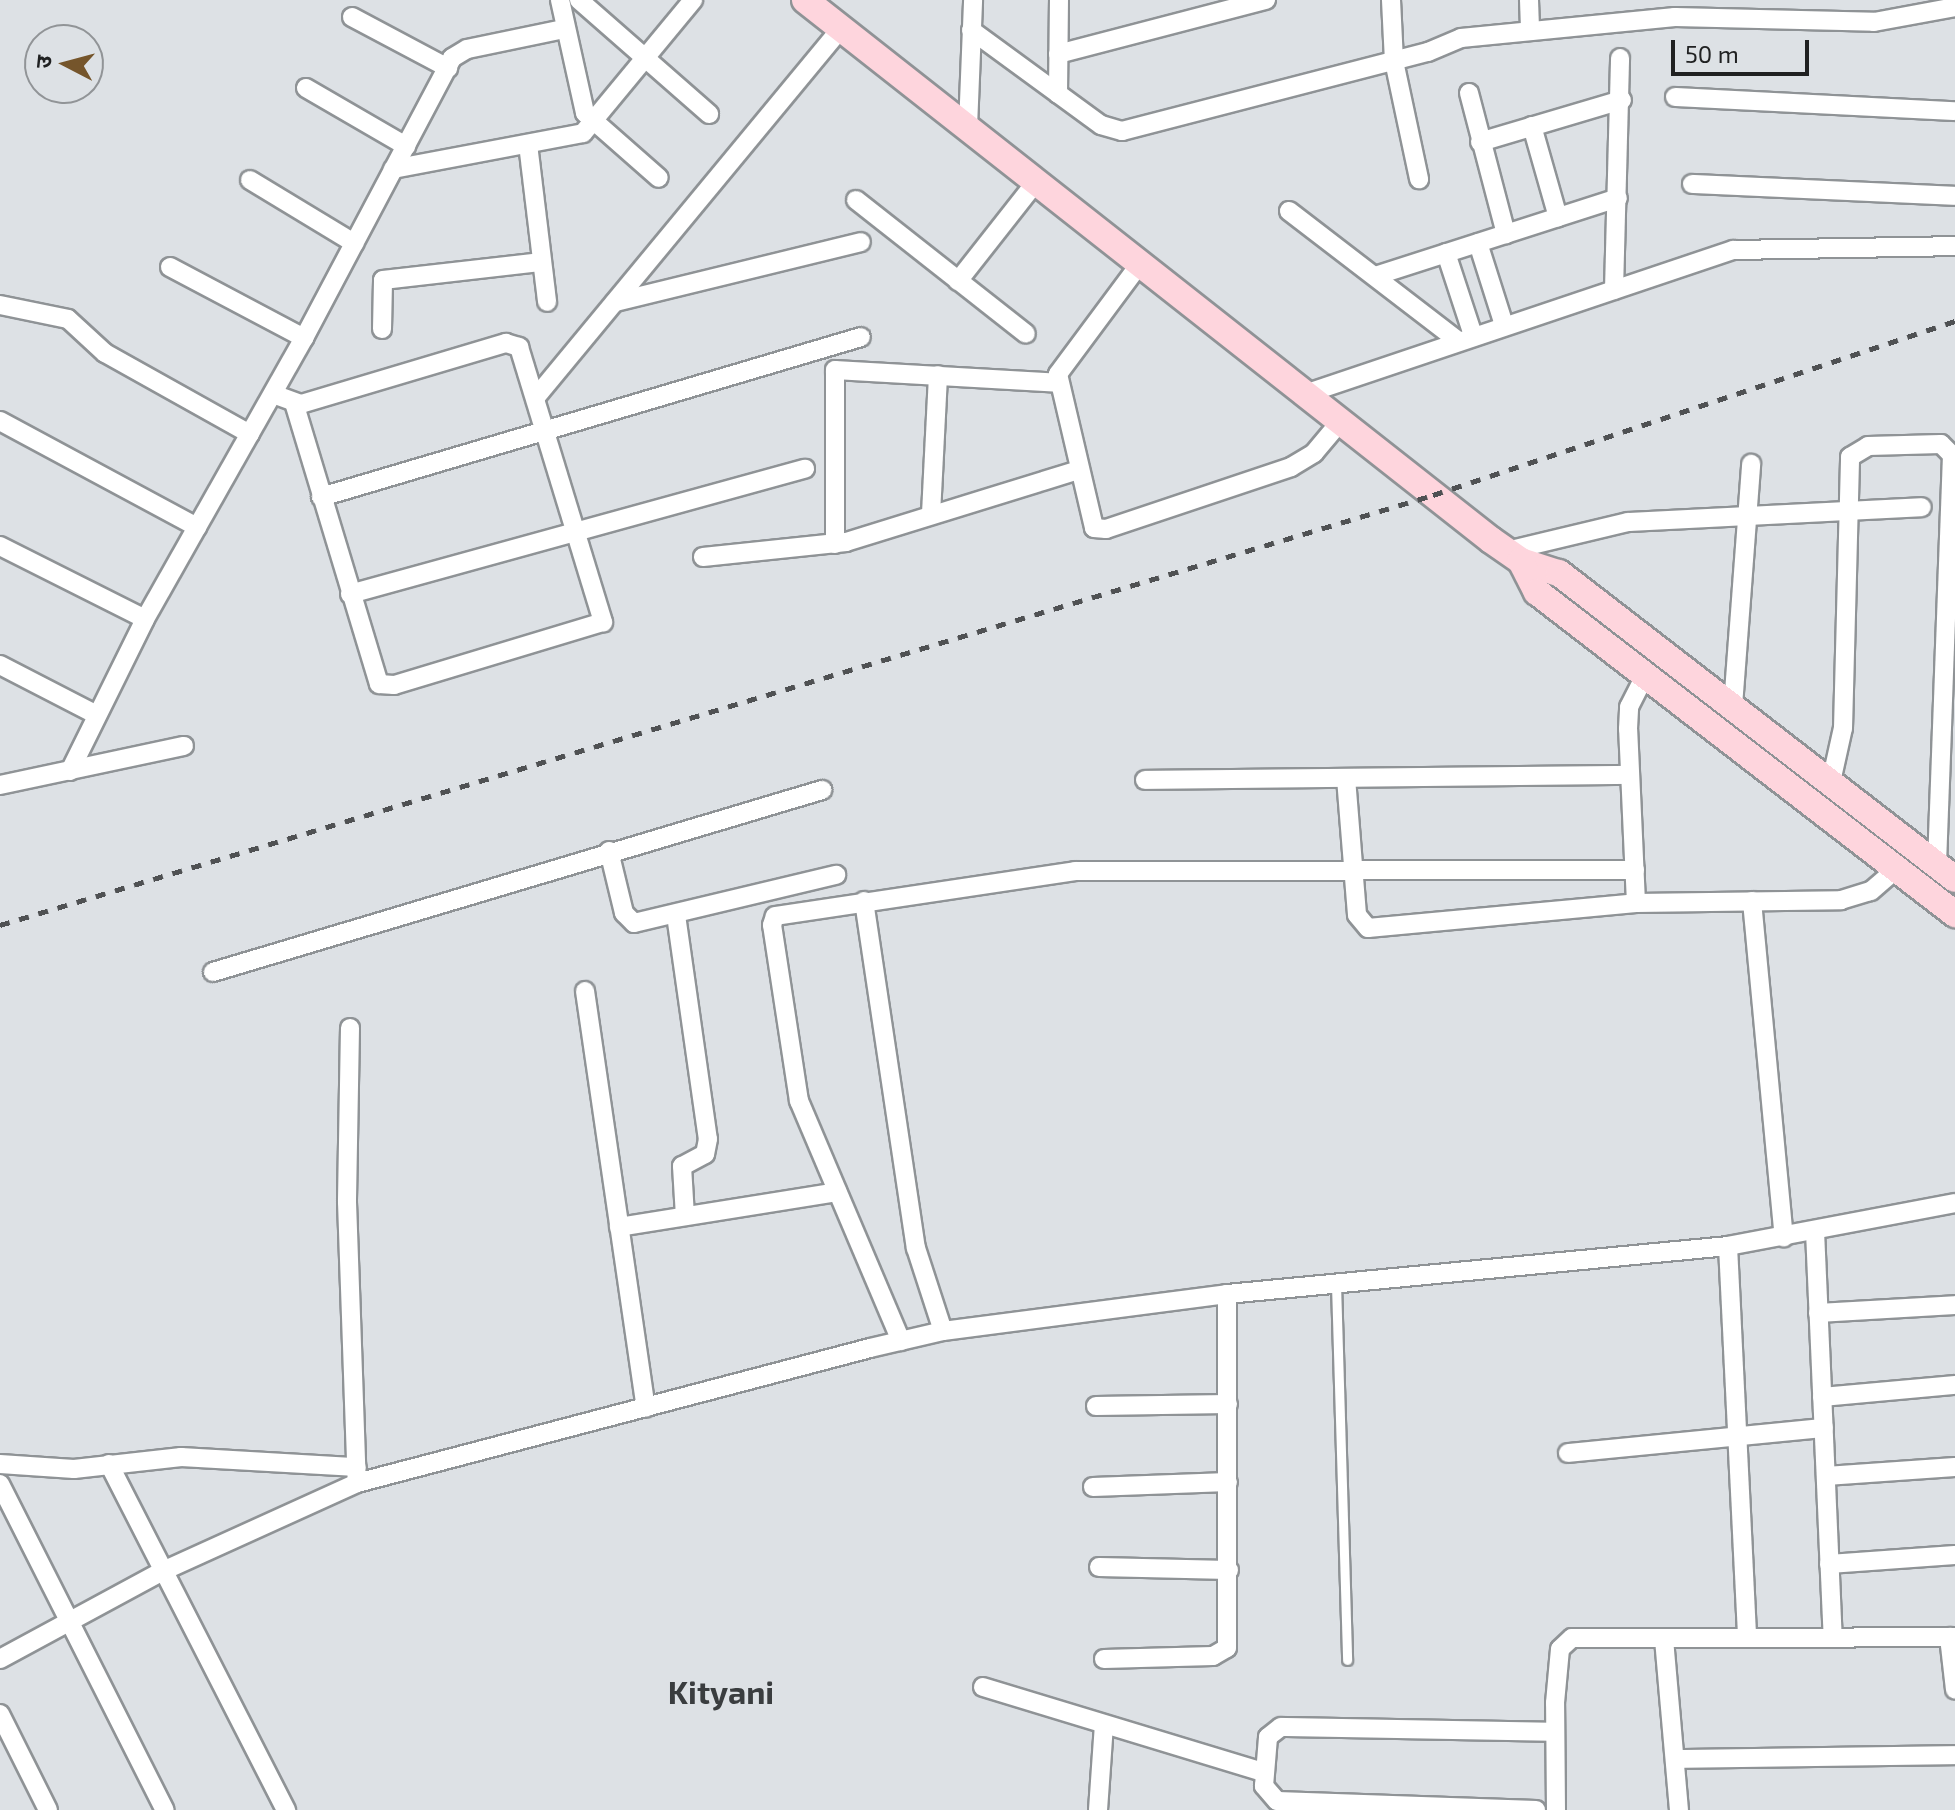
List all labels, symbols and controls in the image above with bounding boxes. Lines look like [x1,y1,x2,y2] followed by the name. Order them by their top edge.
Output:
[24,24,104,104] north arrow
[1675,24,1813,74] scale bar
[1685,39,1739,68] text: 50 m
[29,54,56,69] text: उ
[668,1672,774,1710] district label: Kityani

